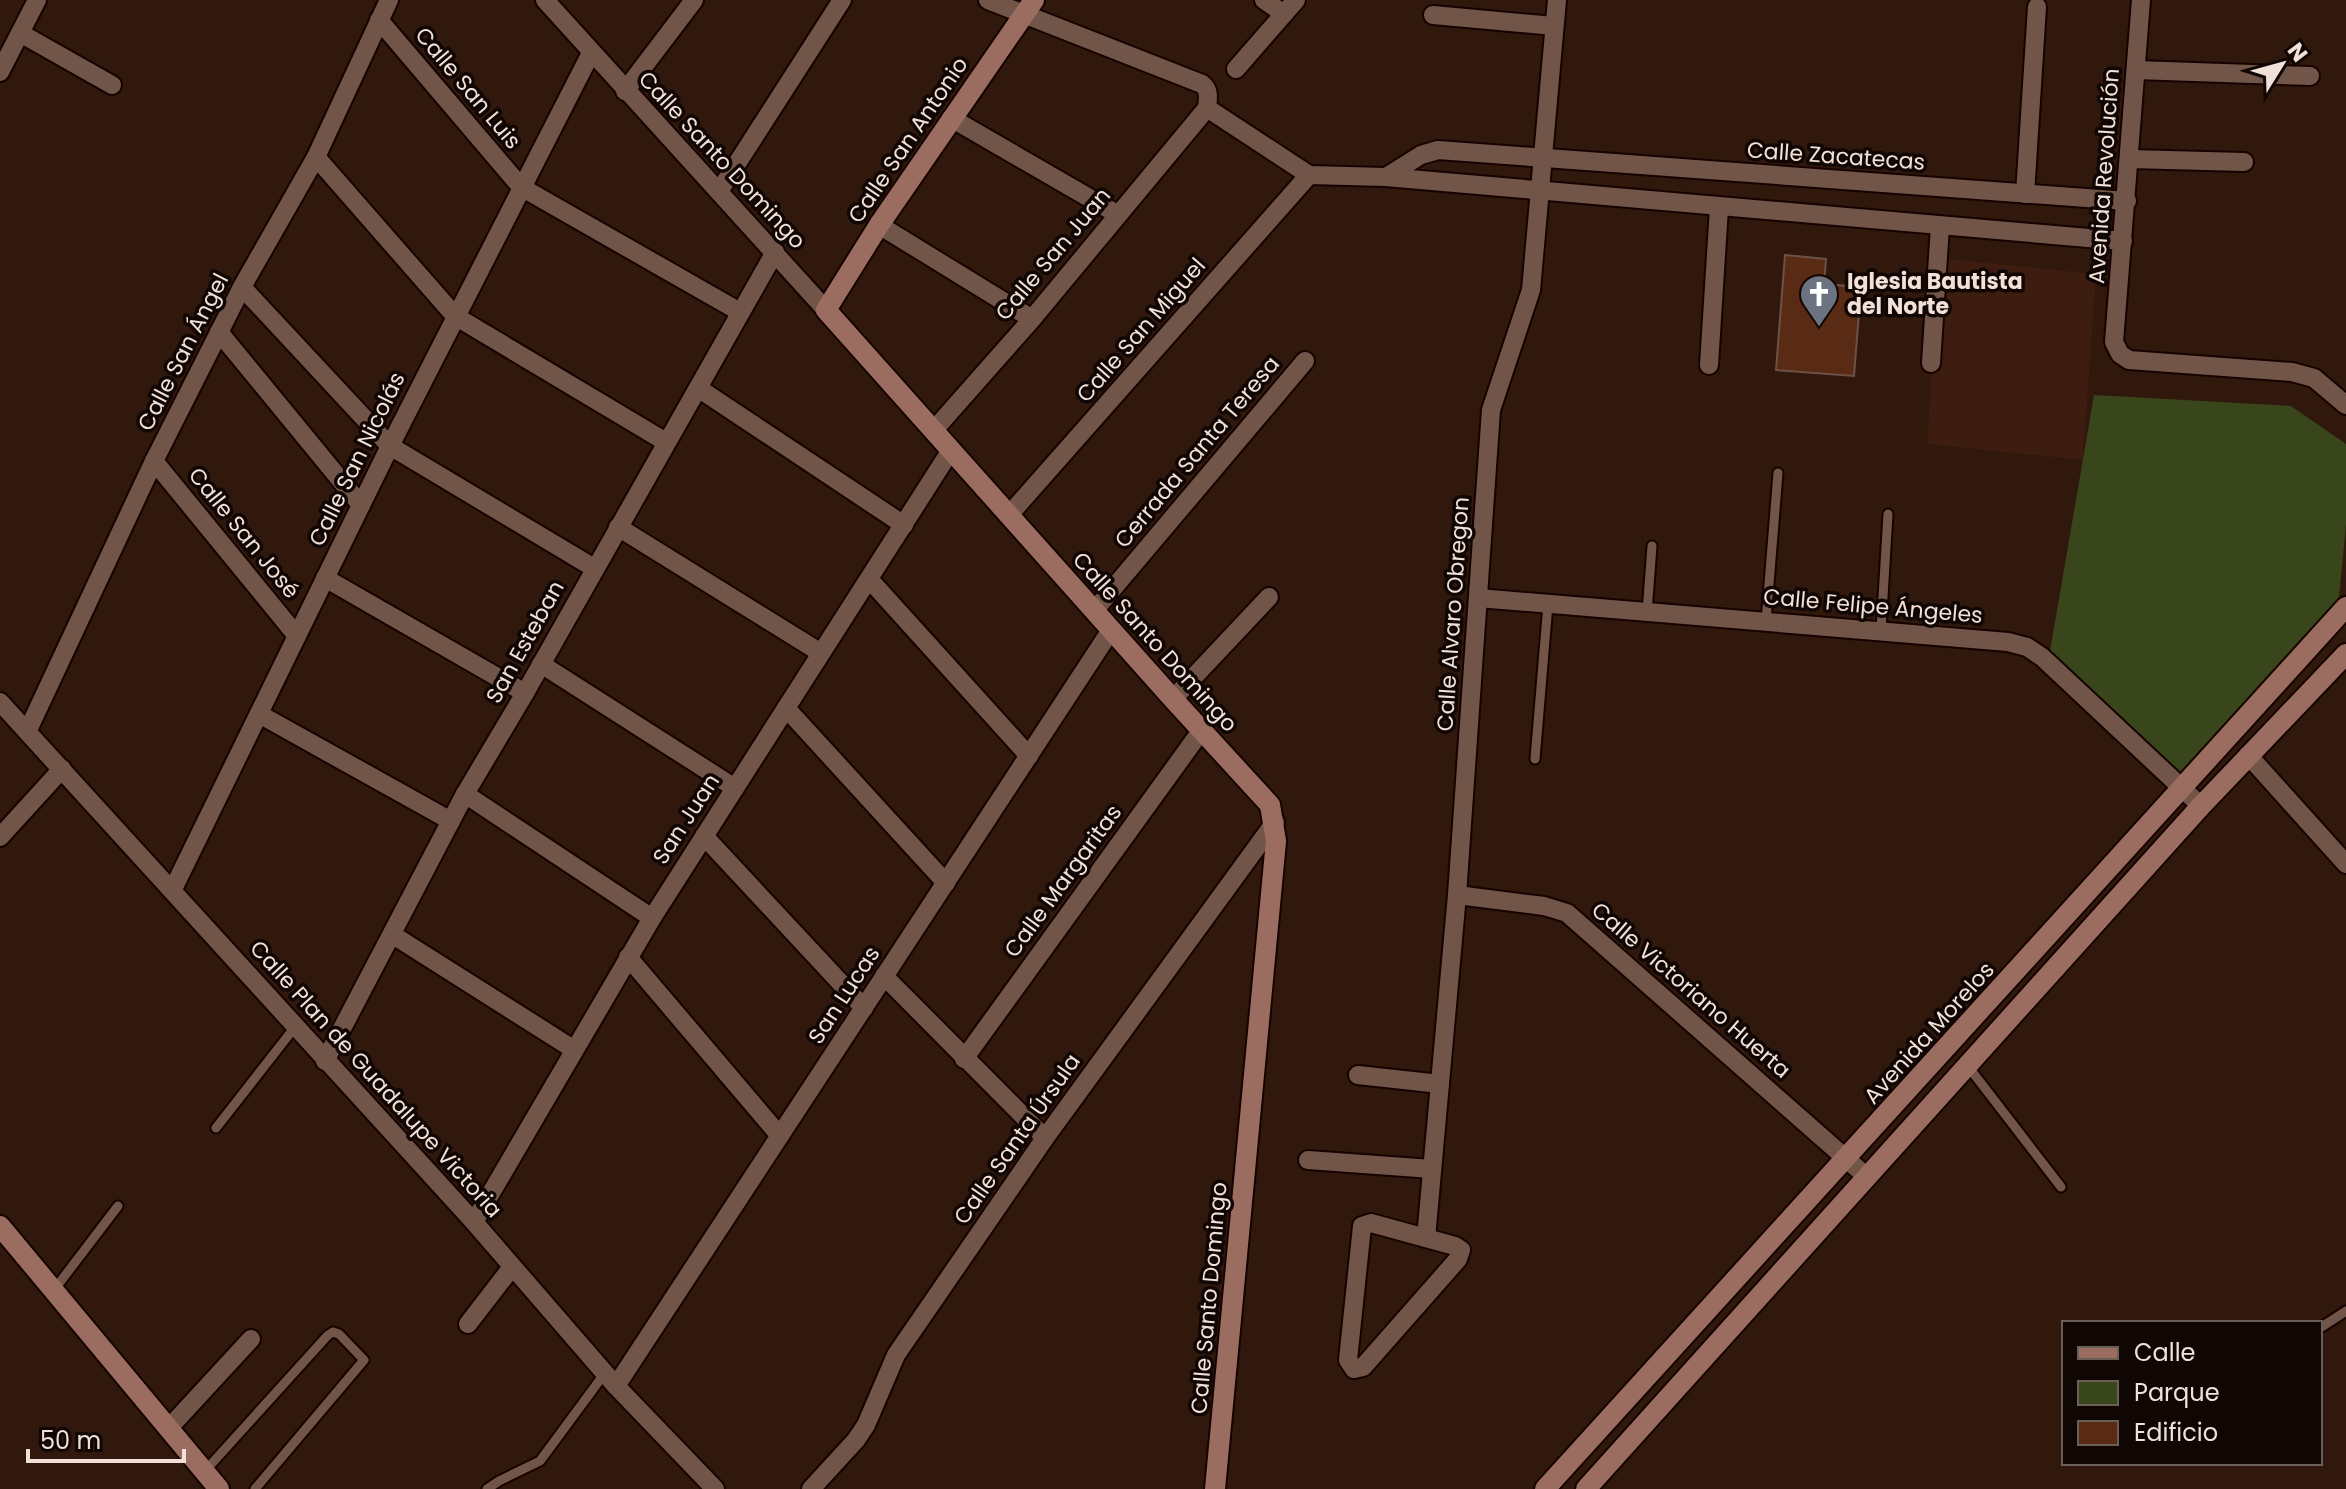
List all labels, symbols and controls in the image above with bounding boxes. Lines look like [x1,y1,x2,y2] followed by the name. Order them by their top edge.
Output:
[408,20,528,156] street label: Calle San Luis
[2242,24,2322,104] north arrow
[2280,36,2315,68] text: N
[841,51,975,229] street label: Calle San Antonio
[631,64,813,256] street label: Calle Santo Domingo
[2081,67,2127,285] street label: Avenida Revolución
[1746,134,1926,178] street label: Calle Zacatecas
[988,181,1118,327] street label: Calle San Juan
[1070,251,1212,409] street label: Calle San Miguel
[1847,266,2023,322] place label: Iglesia Bautista del Norte
[130,268,236,436] street label: Calle San Ángel
[1798,273,1840,328] church icon: Iglesia Bautista del Norte
[1107,349,1287,555] street label: Cerrada Santa Teresa
[301,367,413,551] street label: Calle San Nicolás
[181,461,307,605] street label: Calle San José
[1429,496,1477,732] street label: Calle Alvaro Obregon
[1066,545,1244,739] street label: Calle Santo Domingo
[478,575,572,709] street label: San Esteban
[1762,581,1984,631] street label: Calle Felipe Ángeles
[645,768,727,870] street label: San Juan
[997,798,1129,964] street label: Calle Margaritas
[1585,895,1797,1085] street label: Calle Victoriano Huerta
[243,934,509,1224] street label: Calle Plan de Guadalupe Victoria
[801,940,887,1050] street label: San Lucas
[1857,955,2001,1111] street label: Avenida Morelos
[946,1047,1088,1231] street label: Calle Santa Úrsula
[1183,1181,1235,1415] street label: Calle Santo Domingo
[2062,1321,2322,1465] legend
[2134,1336,2195,1369] text: Calle
[2134,1376,2220,1409] text: Parque
[28,1413,184,1463] scale bar
[2134,1416,2218,1449] text: Edificio
[40,1424,101,1457] text: 50 m

